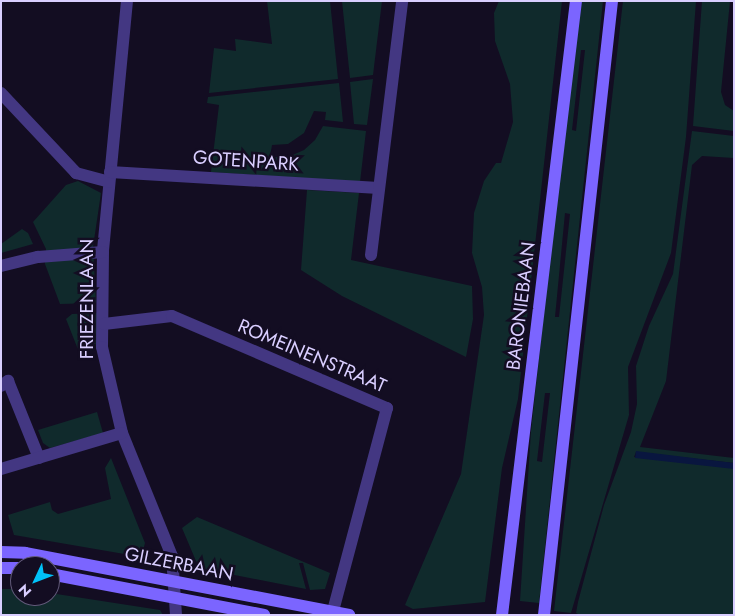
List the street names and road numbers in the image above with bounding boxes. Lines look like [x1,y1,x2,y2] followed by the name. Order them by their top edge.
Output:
[192,146,300,176] street label: GOTENPARK
[76,239,98,359] street label: FRIEZENLAAN
[502,241,540,371] street label: BARONIEBAAN
[234,314,390,398] street label: ROMEINENSTRAAT
[123,542,235,586] street label: GILZERBAAN

